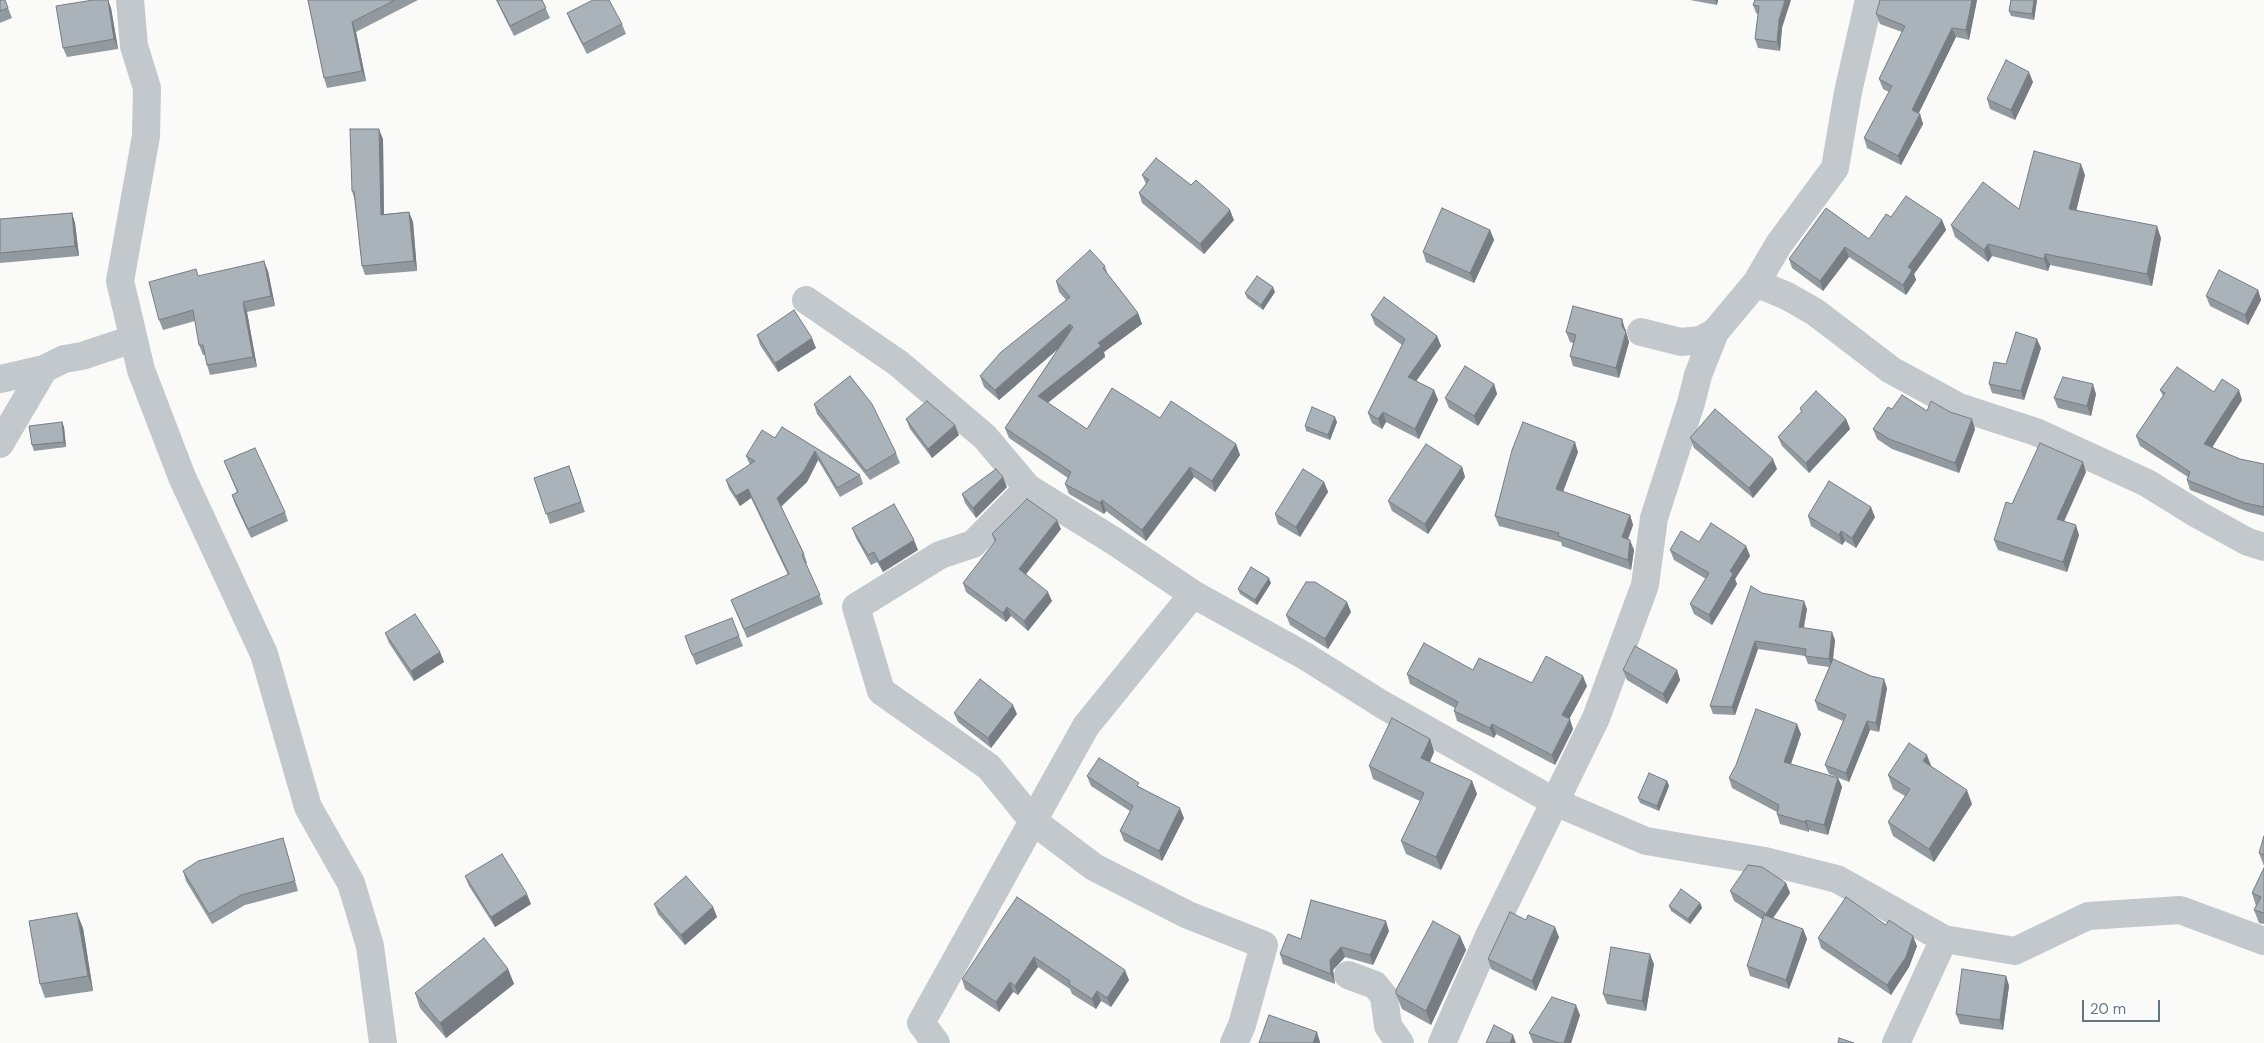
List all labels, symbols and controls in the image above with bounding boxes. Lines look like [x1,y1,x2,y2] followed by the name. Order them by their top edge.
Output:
[2084,990,2162,1022] scale bar
[2090,999,2126,1019] text: 20 m

